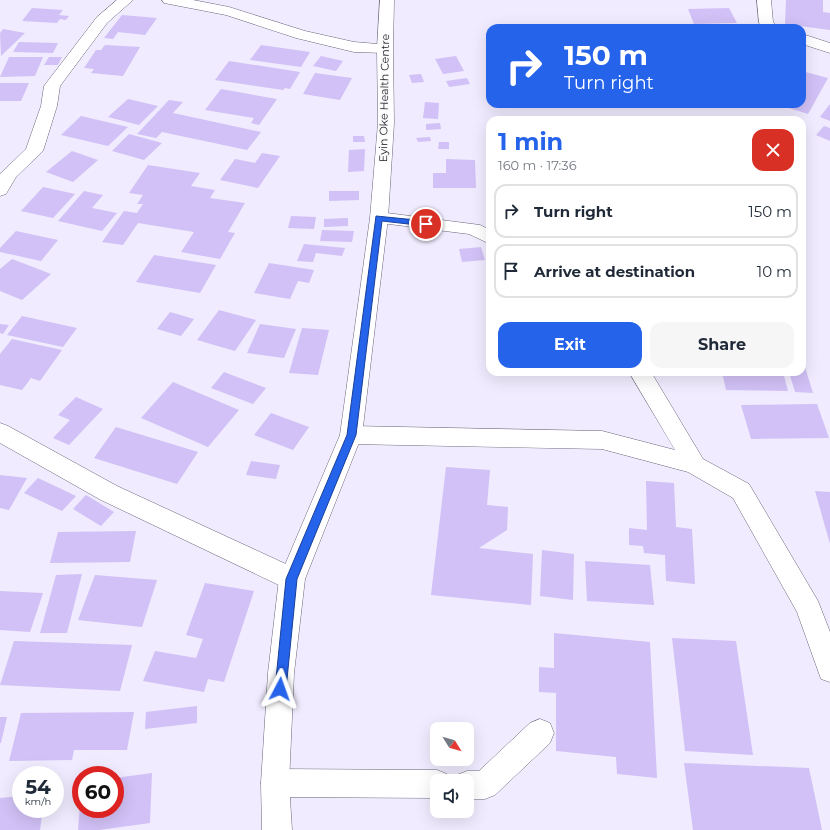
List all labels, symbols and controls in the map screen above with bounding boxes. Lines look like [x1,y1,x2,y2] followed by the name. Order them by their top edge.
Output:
[376,33,392,162] street label: Eyin Oke Health Centre
[564,38,648,72] text: 150 m
[498,40,550,92] icon: right
[564,72,654,94] text: Turn right
[498,127,563,156] text: 1 min
[752,129,794,171] button: close
[498,157,577,173] text: 160 m · 17:36
[500,200,522,222] icon: right
[534,202,613,221] text: Turn right
[748,202,792,221] text: 150 m
[409,207,443,241] pin
[415,213,437,235] icon: arrive
[500,260,522,282] icon: arrive
[534,262,695,281] text: Arrive at destination
[757,262,792,281] text: 10 m
[498,322,642,368] button: Exit
[650,322,794,368] button: Share
[259,668,301,710] position arrow
[430,722,474,766] north arrow
[430,722,474,818] map controls
[72,766,124,818] speed limit sign: 60
[430,774,474,818] button: sound
[25,775,51,799] text: 54
[25,795,51,808] text: km/h

